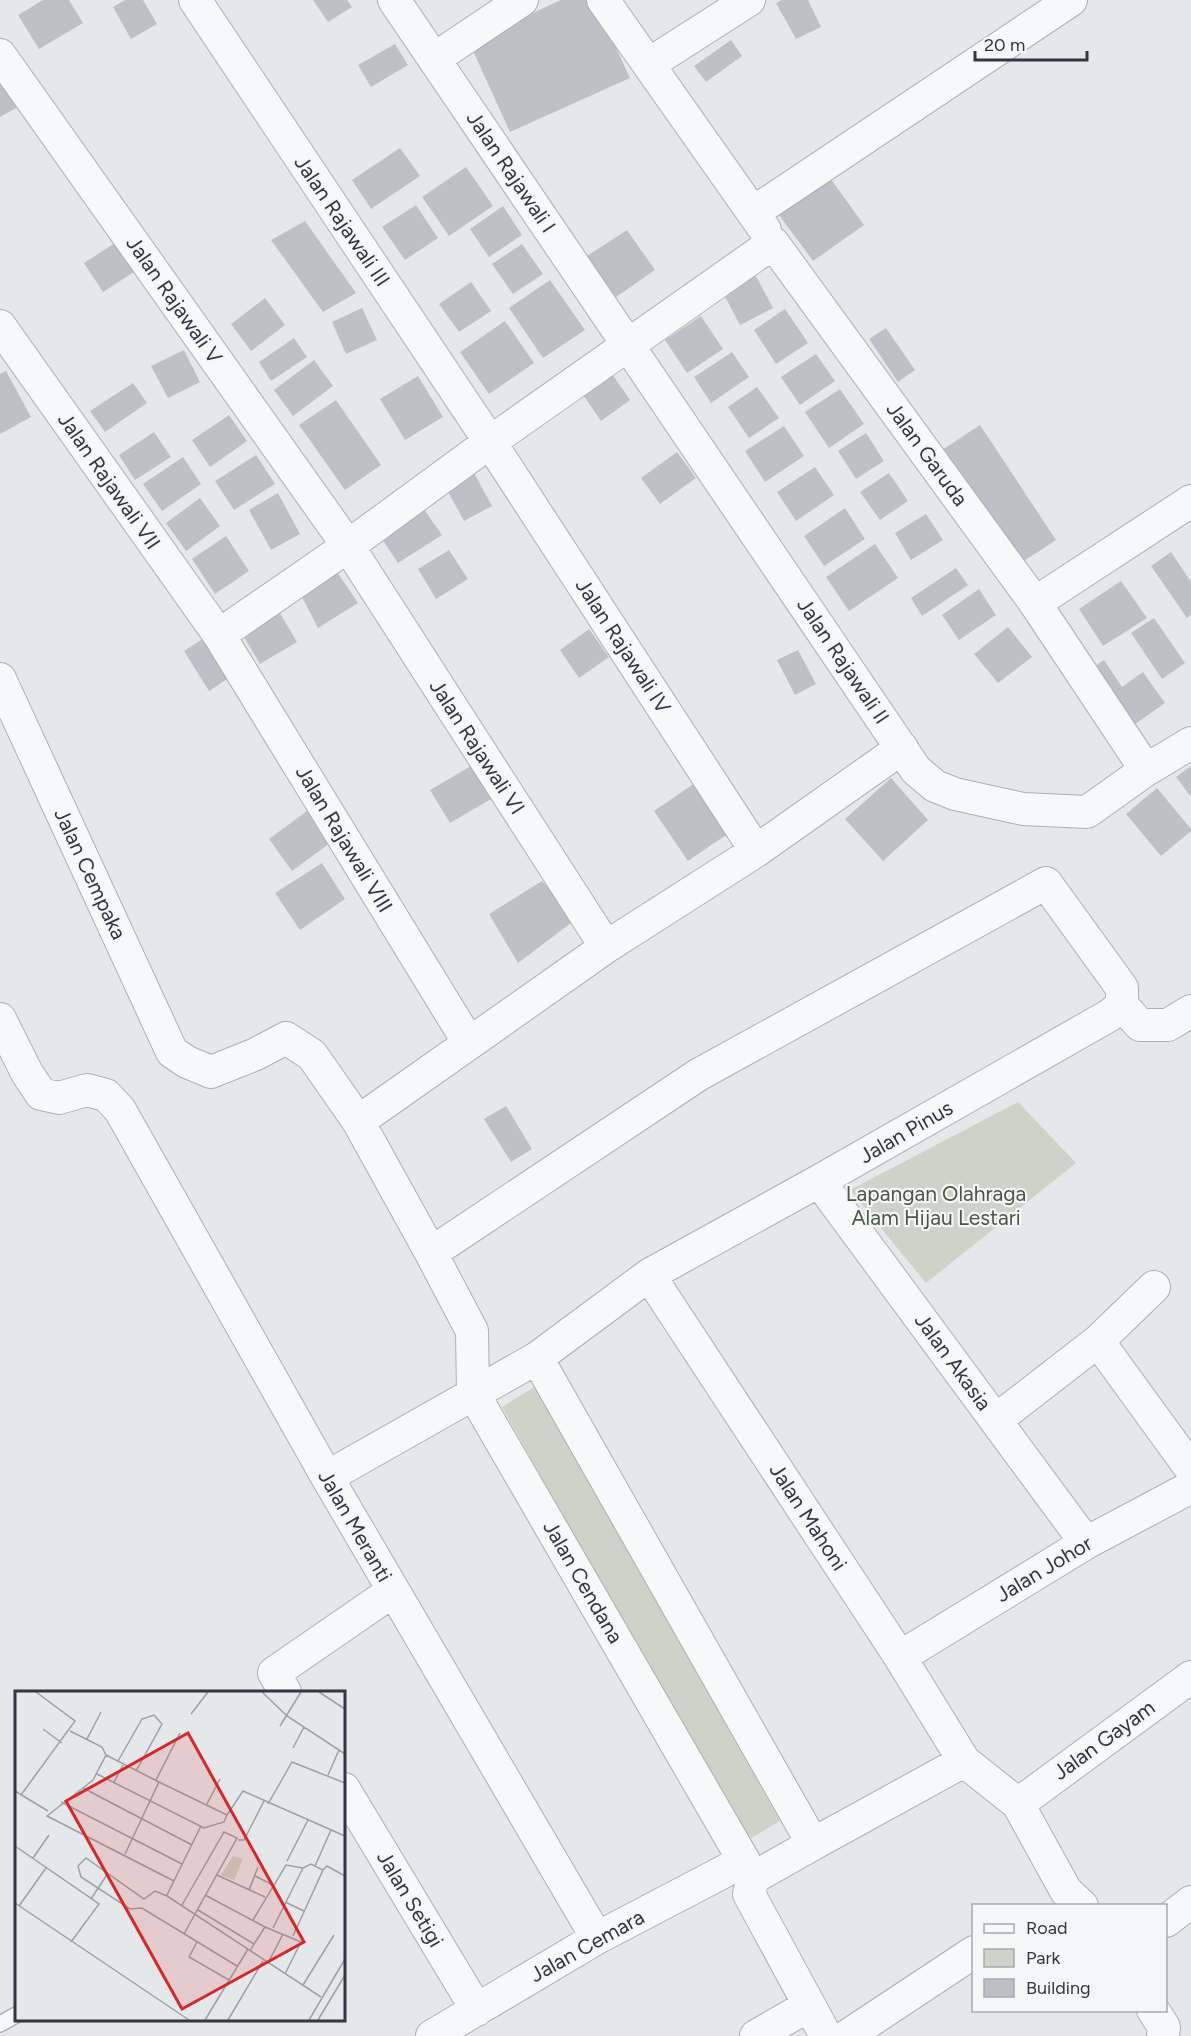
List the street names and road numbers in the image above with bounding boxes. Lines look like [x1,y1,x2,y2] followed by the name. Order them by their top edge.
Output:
[462,106,561,237] street label: Jalan Rajawali I
[289,151,395,291] street label: Jalan Rajawali III
[121,231,228,369] street label: Jalan Rajawali V
[881,397,973,511] street label: Jalan Garuda
[53,407,166,554] street label: Jalan Rajawali VII
[571,574,677,718] street label: Jalan Rajawali IV
[792,593,895,729] street label: Jalan Rajawali II
[425,675,530,819] street label: Jalan Rajawali VI
[291,761,398,917] street label: Jalan Rajawali VIII
[49,804,132,943] street label: Jalan Cempaka
[854,1095,957,1168] street label: Jalan Pinus
[910,1308,997,1415] street label: Jalan Akasia
[765,1458,852,1575] street label: Jalan Mahoni
[313,1465,398,1586] street label: Jalan Meranti
[538,1516,629,1648] street label: Jalan Cendana
[991,1530,1096,1607] street label: Jalan Johor
[1048,1694,1159,1785] street label: Jalan Gayam
[372,1846,449,1952] street label: Jalan Setigi
[525,1904,648,1987] street label: Jalan Cemara

